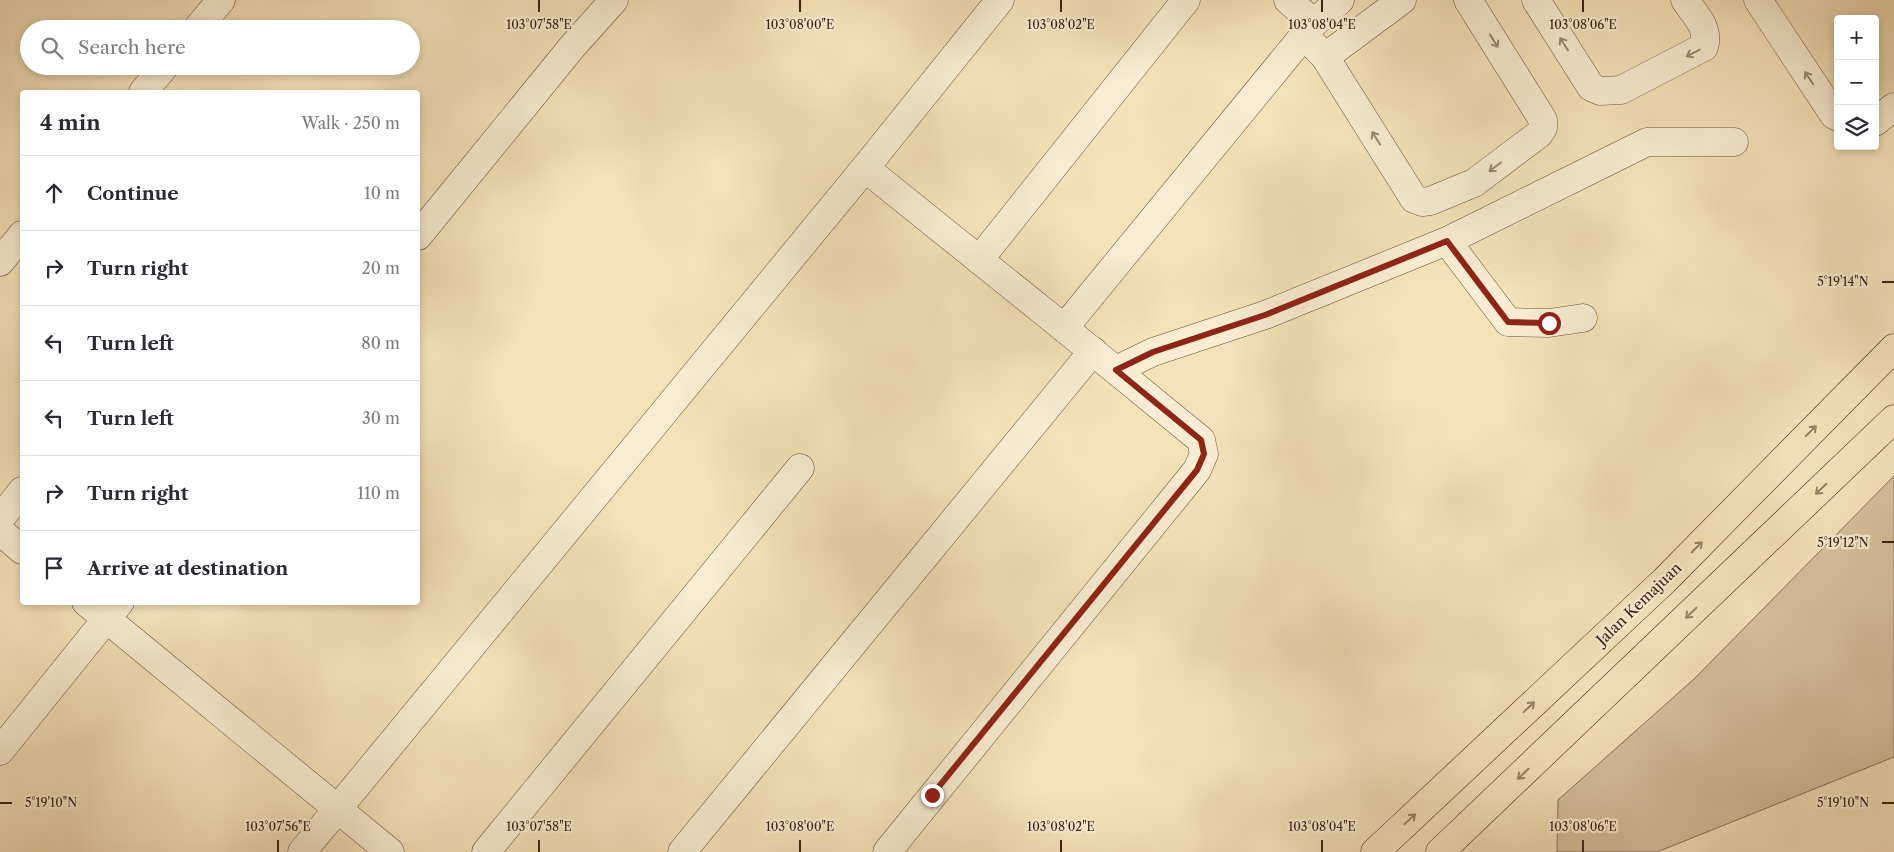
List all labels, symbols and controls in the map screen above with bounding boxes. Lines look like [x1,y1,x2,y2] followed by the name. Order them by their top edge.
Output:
[1834,15,1879,150] map controls
[1834,15,1879,60] button: +
[506,17,572,32] text: 103°07'58"E
[766,17,834,32] text: 103°08'00"E
[1027,17,1095,32] text: 103°08'02"E
[1288,17,1356,32] text: 103°08'04"E
[1549,17,1617,32] text: 103°08'06"E
[20,20,420,75] search box
[38,34,66,62] icon: search
[1489,34,1499,48] one-way arrow
[78,36,186,59] text: Search here
[1559,37,1569,51] one-way arrow
[1685,48,1700,58] one-way arrow
[1834,60,1879,105] button: −
[1804,71,1814,85] one-way arrow
[1834,105,1879,150] button: layers
[40,110,101,135] text: 4 min
[302,113,400,133] text: Walk · 250 m
[1371,132,1381,146] one-way arrow
[1489,161,1502,172] one-way arrow
[40,179,68,207] icon: ahead
[87,182,179,205] text: Continue
[364,183,400,203] text: 10 m
[40,254,68,282] icon: right
[87,257,188,280] text: Turn right
[361,258,400,278] text: 20 m
[1817,274,1869,289] text: 5°19'14"N
[1538,312,1561,335] route start
[40,329,68,357] icon: left
[87,332,174,355] text: Turn left
[361,333,400,353] text: 80 m
[40,404,68,432] icon: left
[87,407,174,430] text: Turn left
[362,408,400,428] text: 30 m
[1805,426,1817,438] one-way arrow
[40,479,68,507] icon: right
[87,482,188,505] text: Turn right
[357,483,400,503] text: 110 m
[1815,483,1827,495] one-way arrow
[1817,535,1869,550] text: 5°19'12"N
[1691,541,1703,553] one-way arrow
[40,554,68,582] icon: arrive
[87,557,288,580] text: Arrive at destination
[1591,558,1686,650] street label: Jalan Kemajuan
[1685,607,1697,619] one-way arrow
[1522,702,1535,714] one-way arrow
[1516,768,1529,780] one-way arrow
[921,784,944,807] route end
[25,795,77,810] text: 5°19'10"N
[1817,795,1869,810] text: 5°19'10"N
[1404,813,1417,825] one-way arrow
[245,819,311,834] text: 103°07'56"E
[506,819,572,834] text: 103°07'58"E
[766,819,834,834] text: 103°08'00"E
[1027,819,1095,834] text: 103°08'02"E
[1288,819,1356,834] text: 103°08'04"E
[1549,819,1617,834] text: 103°08'06"E

